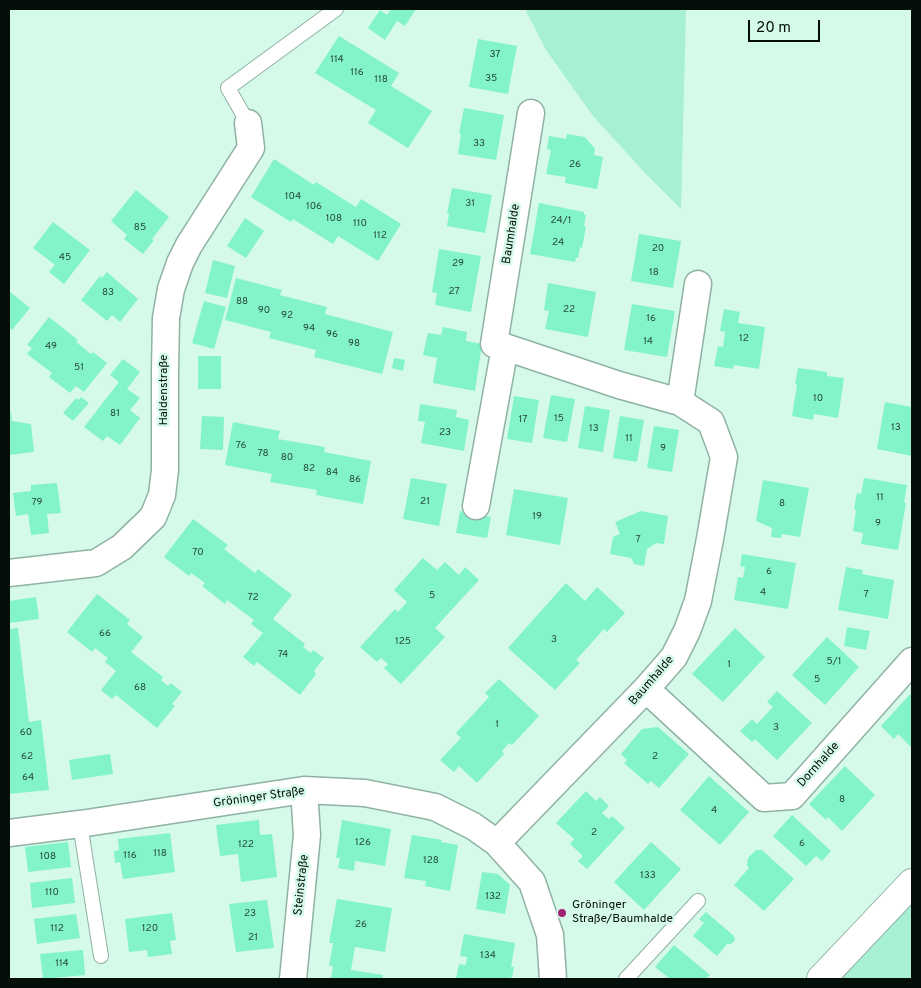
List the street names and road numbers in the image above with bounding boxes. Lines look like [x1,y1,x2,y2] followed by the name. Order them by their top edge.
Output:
[500,203,524,265] street label: Baumhalde
[158,355,172,425] street label: Haldenstraße
[627,653,677,709] street label: Baumhalde
[795,740,843,790] street label: Dornhalde
[212,784,306,812] street label: Gröninger Straße
[292,854,312,916] street label: Steinstraße

